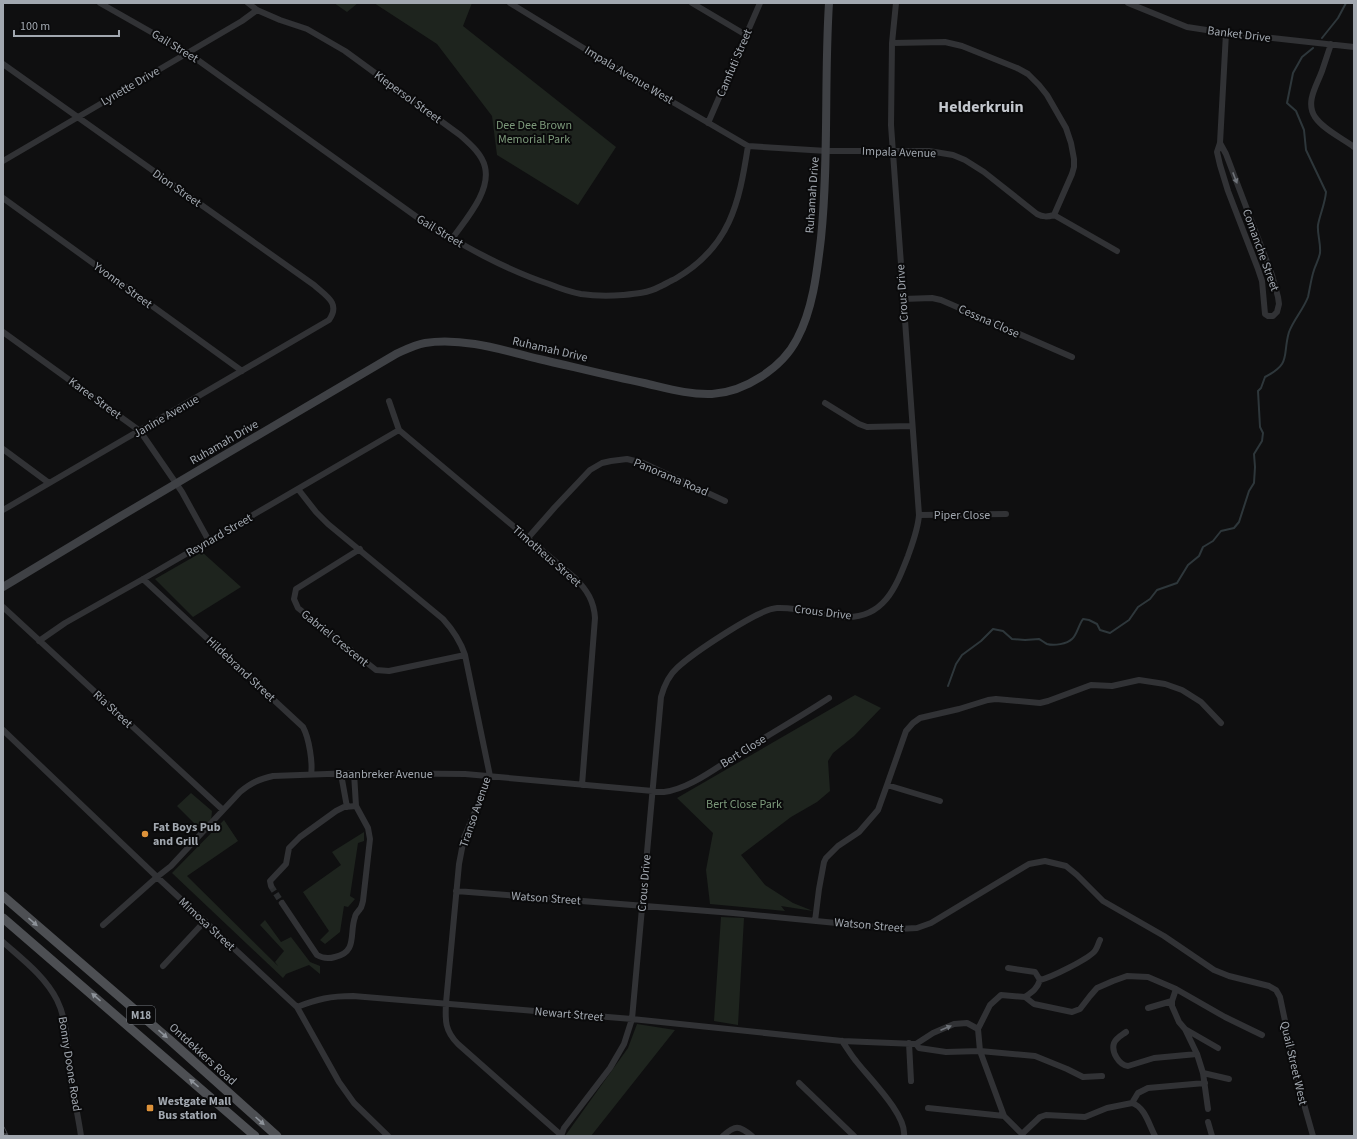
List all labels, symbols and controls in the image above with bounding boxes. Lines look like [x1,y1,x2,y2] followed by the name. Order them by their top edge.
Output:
[14,12,119,38] scale bar
[20,18,50,35] text: 100 m
[1206,22,1272,47] street label: Banket Drive
[148,26,201,67] street label: Gail Street
[712,27,756,100] street label: Camfuti Street
[581,42,676,109] street label: Impala Avenue West
[98,63,163,110] street label: Lynette Drive
[370,67,445,128] street label: Kiepersol Street
[938,96,1024,118] district label: Helderkruin
[496,117,572,148] park label: Dee Dee Brown Memorial Park
[862,143,936,162] street label: Impala Avenue
[801,156,824,234] street label: Ruhamah Drive
[149,165,204,211] street label: Dion Street
[1232,173,1238,185] one-way arrow
[1238,207,1283,294] street label: Comanche Street
[413,211,466,252] street label: Gail Street
[89,258,156,313] street label: Yvonne Street
[892,264,913,322] street label: Crous Drive
[956,300,1022,343] street label: Cessna Close
[511,333,589,366] street label: Ruhamah Drive
[65,373,125,423] street label: Karee Street
[130,391,202,442] street label: Janine Avenue
[187,416,262,469] street label: Ruhamah Drive
[631,454,711,501] street label: Panorama Road
[934,507,990,524] street label: Piper Close
[183,510,256,561] street label: Reynard Street
[509,522,585,591] street label: Timotheus Street
[793,601,852,624] street label: Crous Drive
[297,606,372,671] street label: Gabriel Crescent
[202,633,279,706] street label: Hildebrand Street
[89,687,136,732] street label: Ria Street
[717,731,769,772] street label: Bert Close
[335,766,433,783] street label: Baanbreker Avenue
[456,775,495,850] street label: Transo Avenue
[706,796,782,813] park label: Bert Close Park
[153,819,221,850] place label: Fat Boys Pub and Grill
[140,829,150,839] marker: Fat Boys Pub and Grill
[634,854,655,912] street label: Crous Drive
[511,888,581,909] street label: Watson Street
[175,894,239,955] street label: Mimosa Street
[834,914,904,937] street label: Watson Street
[27,917,38,926] one-way arrow
[91,993,101,1002] one-way arrow
[534,1003,604,1026] street label: Newart Street
[127,1006,155,1024] road number: M18
[54,1015,85,1113] street label: Bonny Doone Road
[165,1019,240,1089] street label: Ontdekkers Road
[1276,1019,1311,1107] street label: Quail Street West
[940,1024,952,1031] one-way arrow
[157,1030,168,1039] one-way arrow
[189,1078,199,1087] one-way arrow
[158,1093,232,1124] place label: Westgate Mall Bus station
[145,1103,155,1113] marker: Westgate Mall Bus station
[255,1116,264,1125] one-way arrow

